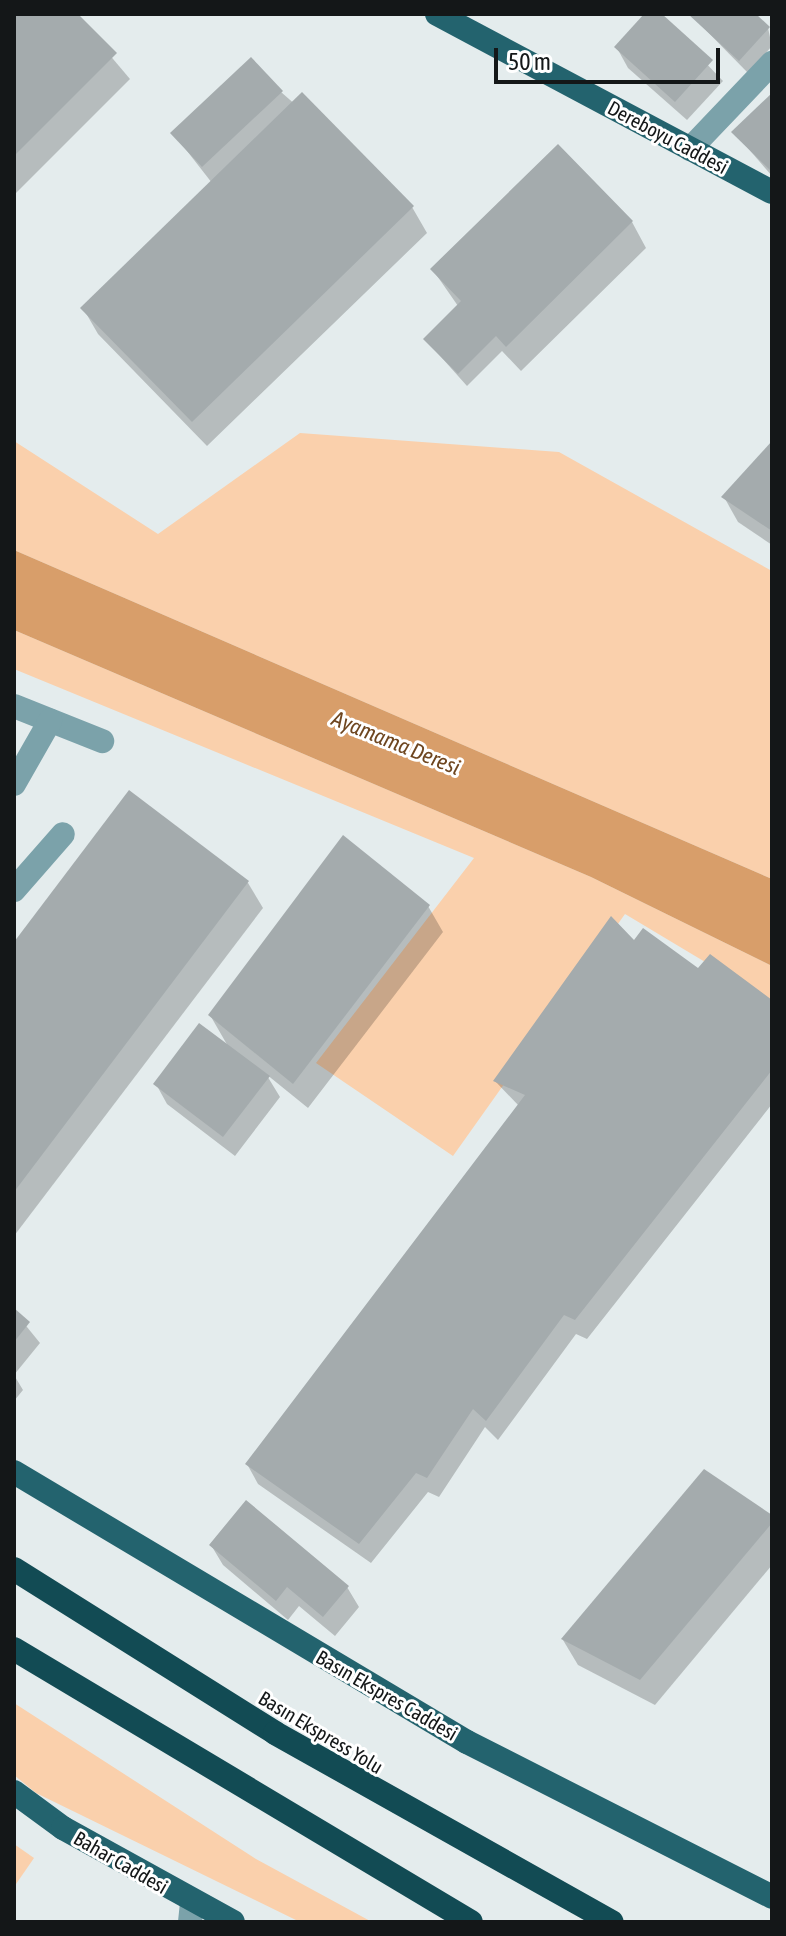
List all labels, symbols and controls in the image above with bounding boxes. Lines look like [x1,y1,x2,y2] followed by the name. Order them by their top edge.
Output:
[498,32,724,82] scale bar
[508,48,551,75] text: 50 m
[604,95,732,179] street label: Dereboyu Caddesi
[328,705,464,781] water label: Ayamama Deresi
[312,1645,462,1745] street label: Basın Ekspres Caddesi
[255,1685,387,1779] street label: Basın Ekspress Yolu
[70,1826,172,1898] street label: Bahar Caddesi

